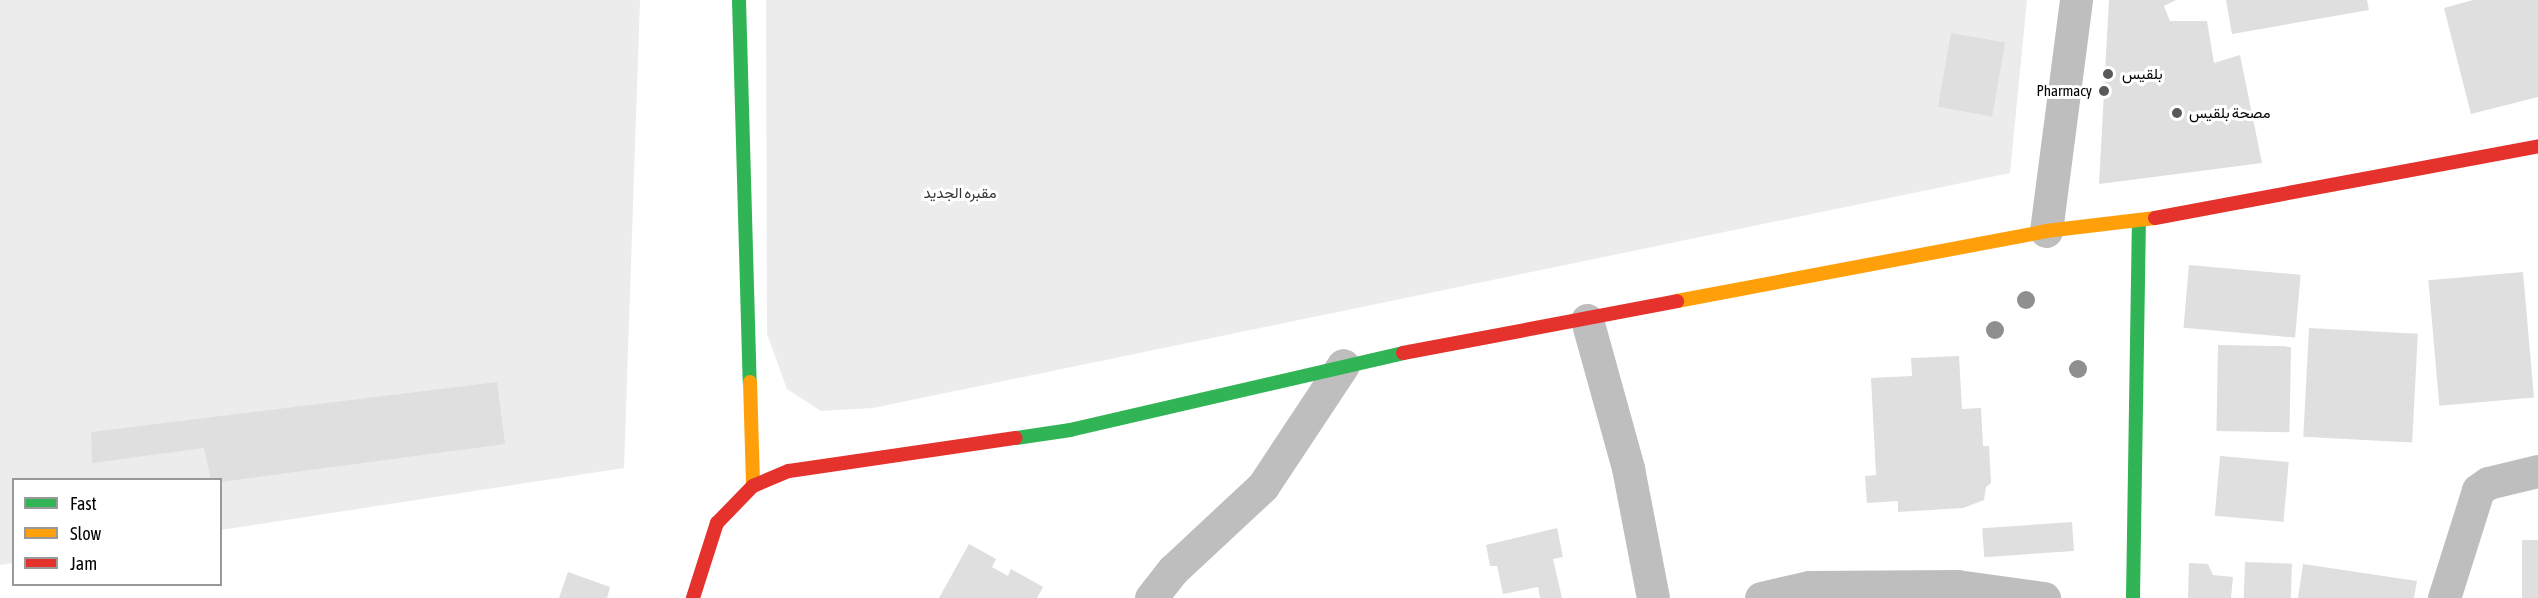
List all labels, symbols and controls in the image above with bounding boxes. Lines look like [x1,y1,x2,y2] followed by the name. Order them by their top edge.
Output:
[2099,65,2117,83] marker: بلقيس
[2122,65,2163,83] place label: بلقيس
[2036,82,2092,100] place label: Pharmacy
[2097,84,2111,98] marker: Pharmacy
[2189,104,2271,122] place label: مصحة بلقيس
[2170,106,2184,120] marker: مصحة بلقيس
[924,184,996,202] park label: مقبره الجديد
[12,478,222,586] legend
[70,493,97,514] text: Fast
[70,523,101,544] text: Slow
[70,553,97,574] text: Jam

